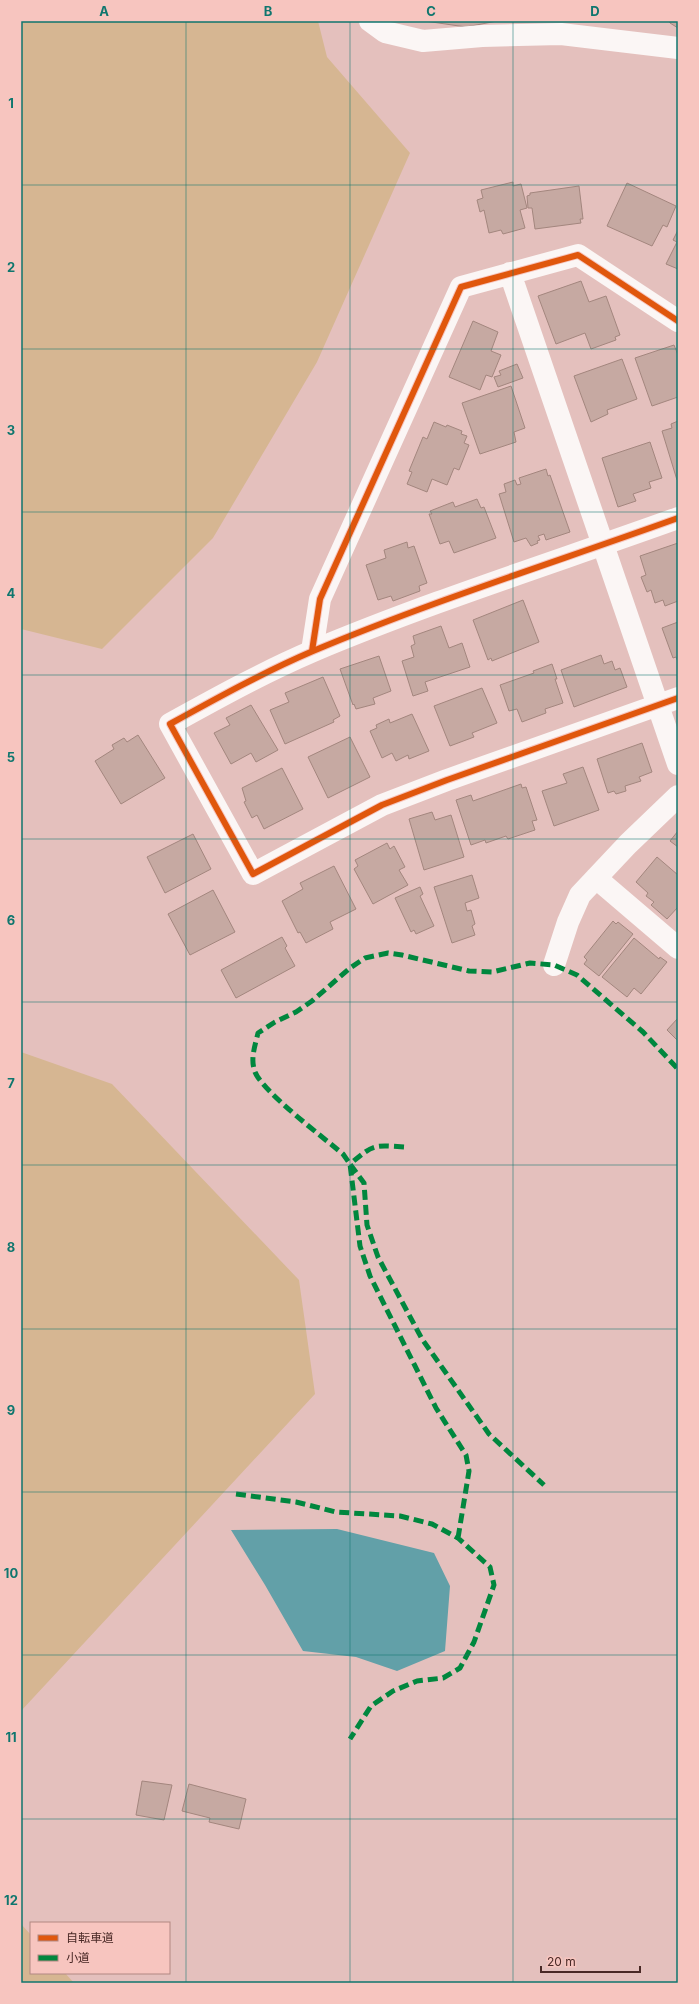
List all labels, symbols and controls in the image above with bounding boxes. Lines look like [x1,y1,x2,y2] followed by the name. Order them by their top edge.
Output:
[99,3,109,19] text: A
[264,3,273,19] text: B
[426,3,436,19] text: C
[590,3,600,19] text: D
[8,95,14,111] text: 1
[7,259,15,275] text: 2
[7,422,15,438] text: 3
[7,585,16,601] text: 4
[7,749,15,765] text: 5
[7,912,15,928] text: 6
[7,1075,15,1091] text: 7
[7,1239,15,1255] text: 8
[7,1402,15,1418] text: 9
[4,1565,18,1581] text: 10
[5,1729,17,1745] text: 11
[4,1892,18,1908] text: 12
[30,1922,170,1974] legend
[66,1930,114,1945] text: 自転車道
[541,1948,640,1974] scale bar
[66,1950,90,1965] text: 小道
[547,1954,576,1969] text: 20 m

